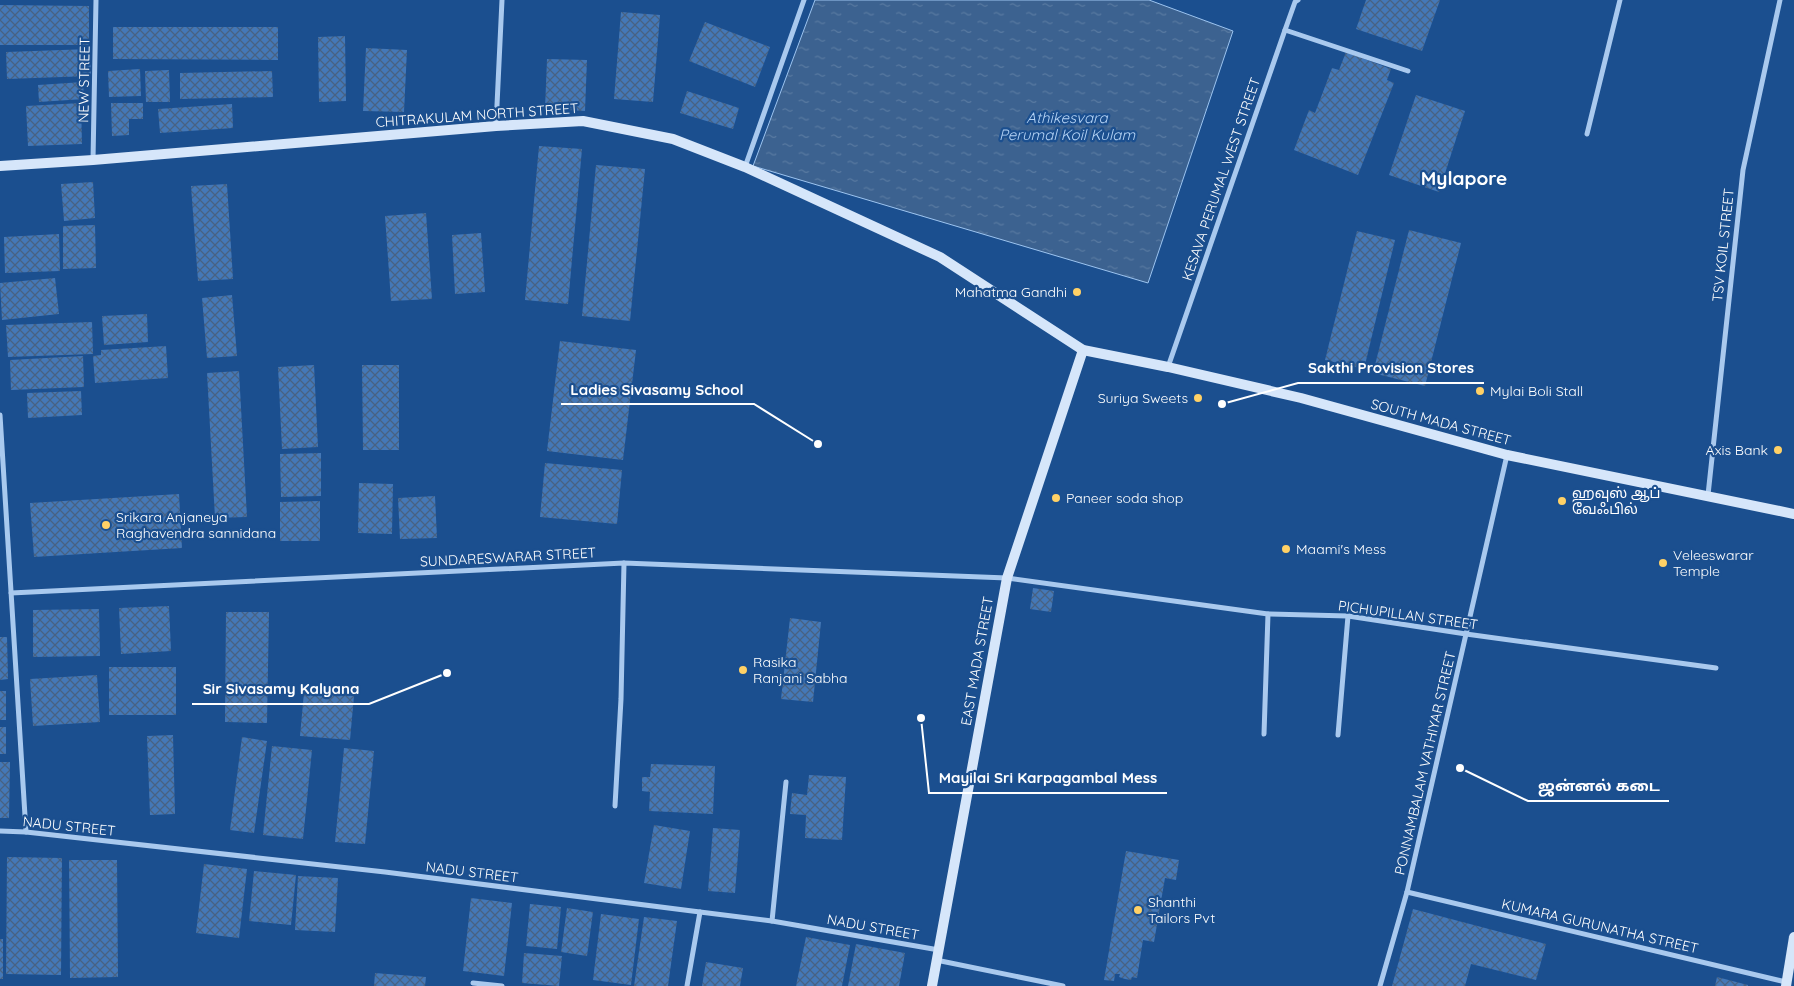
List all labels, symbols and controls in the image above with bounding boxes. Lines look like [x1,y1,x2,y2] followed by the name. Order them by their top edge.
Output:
[74,37,94,123] street label: NEW STREET
[1178,75,1264,283] street label: KESAVA PERUMAL WEST STREET
[375,99,579,131] street label: CHITRAKULAM NORTH STREET
[999,108,1135,144] water label: Athikesvara Perumal Koil Kulam
[1421,166,1507,190] district label: Mylapore
[1708,187,1738,303] street label: TSV KOIL STREET
[955,283,1067,301] place label: Mahatma Gandhi
[1071,286,1083,298] marker: Mahatma Gandhi
[1298,353,1484,383] callout: Sakthi Provision Stores
[1308,358,1474,377] text: Sakthi Provision Stores
[561,374,754,404] callout: Ladies Sivasamy School
[570,380,744,399] text: Ladies Sivasamy School
[1490,382,1583,400] place label: Mylai Boli Stall
[1474,385,1486,397] marker: Mylai Boli Stall
[1098,389,1188,407] place label: Suriya Sweets
[1192,392,1204,404] marker: Suriya Sweets
[1369,395,1513,449] street label: SOUTH MADA STREET
[1706,441,1768,459] place label: Axis Bank
[1772,444,1784,456] marker: Axis Bank
[1572,484,1660,518] place label: ஹவுஸ் ஆப் வேஃபில்
[1066,489,1183,507] place label: Paneer soda shop
[1050,492,1062,504] marker: Paneer soda shop
[1556,495,1568,507] marker: ஹவுஸ் ஆப் வேஃபில்
[116,508,276,542] place label: Srikara Anjaneya Raghavendra sannidana
[100,519,112,531] marker: Srikara Anjaneya Raghavendra sannidana
[1296,540,1386,558] place label: Maami's Mess
[420,543,596,571] street label: SUNDARESWARAR STREET
[1280,543,1292,555] marker: Maami's Mess
[1673,546,1754,580] place label: Veleeswarar Temple
[1657,557,1669,569] marker: Veleeswarar Temple
[957,595,997,727] street label: EAST MADA STREET
[1337,596,1479,634] street label: PICHUPILLAN STREET
[1390,649,1460,877] street label: PONNAMBALAM VATHIYAR STREET
[753,653,847,687] place label: Rasika Ranjani Sabha
[737,664,749,676] marker: Rasika Ranjani Sabha
[192,674,369,704] callout: Sir Sivasamy Kalyana
[203,679,359,698] text: Sir Sivasamy Kalyana
[929,763,1167,793] callout: Mayilai Sri Karpagambal Mess
[939,768,1157,787] text: Mayilai Sri Karpagambal Mess
[1528,771,1669,801] callout: ஜன்னல் கடை
[1538,776,1660,797] text: ஜன்னல் கடை
[22,812,116,840] street label: NADU STREET
[425,857,519,887] street label: NADU STREET
[1148,893,1215,927] place label: Shanthi Tailors Pvt
[1500,895,1700,957] street label: KUMARA GURUNATHA STREET
[1132,904,1144,916] marker: Shanthi Tailors Pvt
[826,910,920,944] street label: NADU STREET

